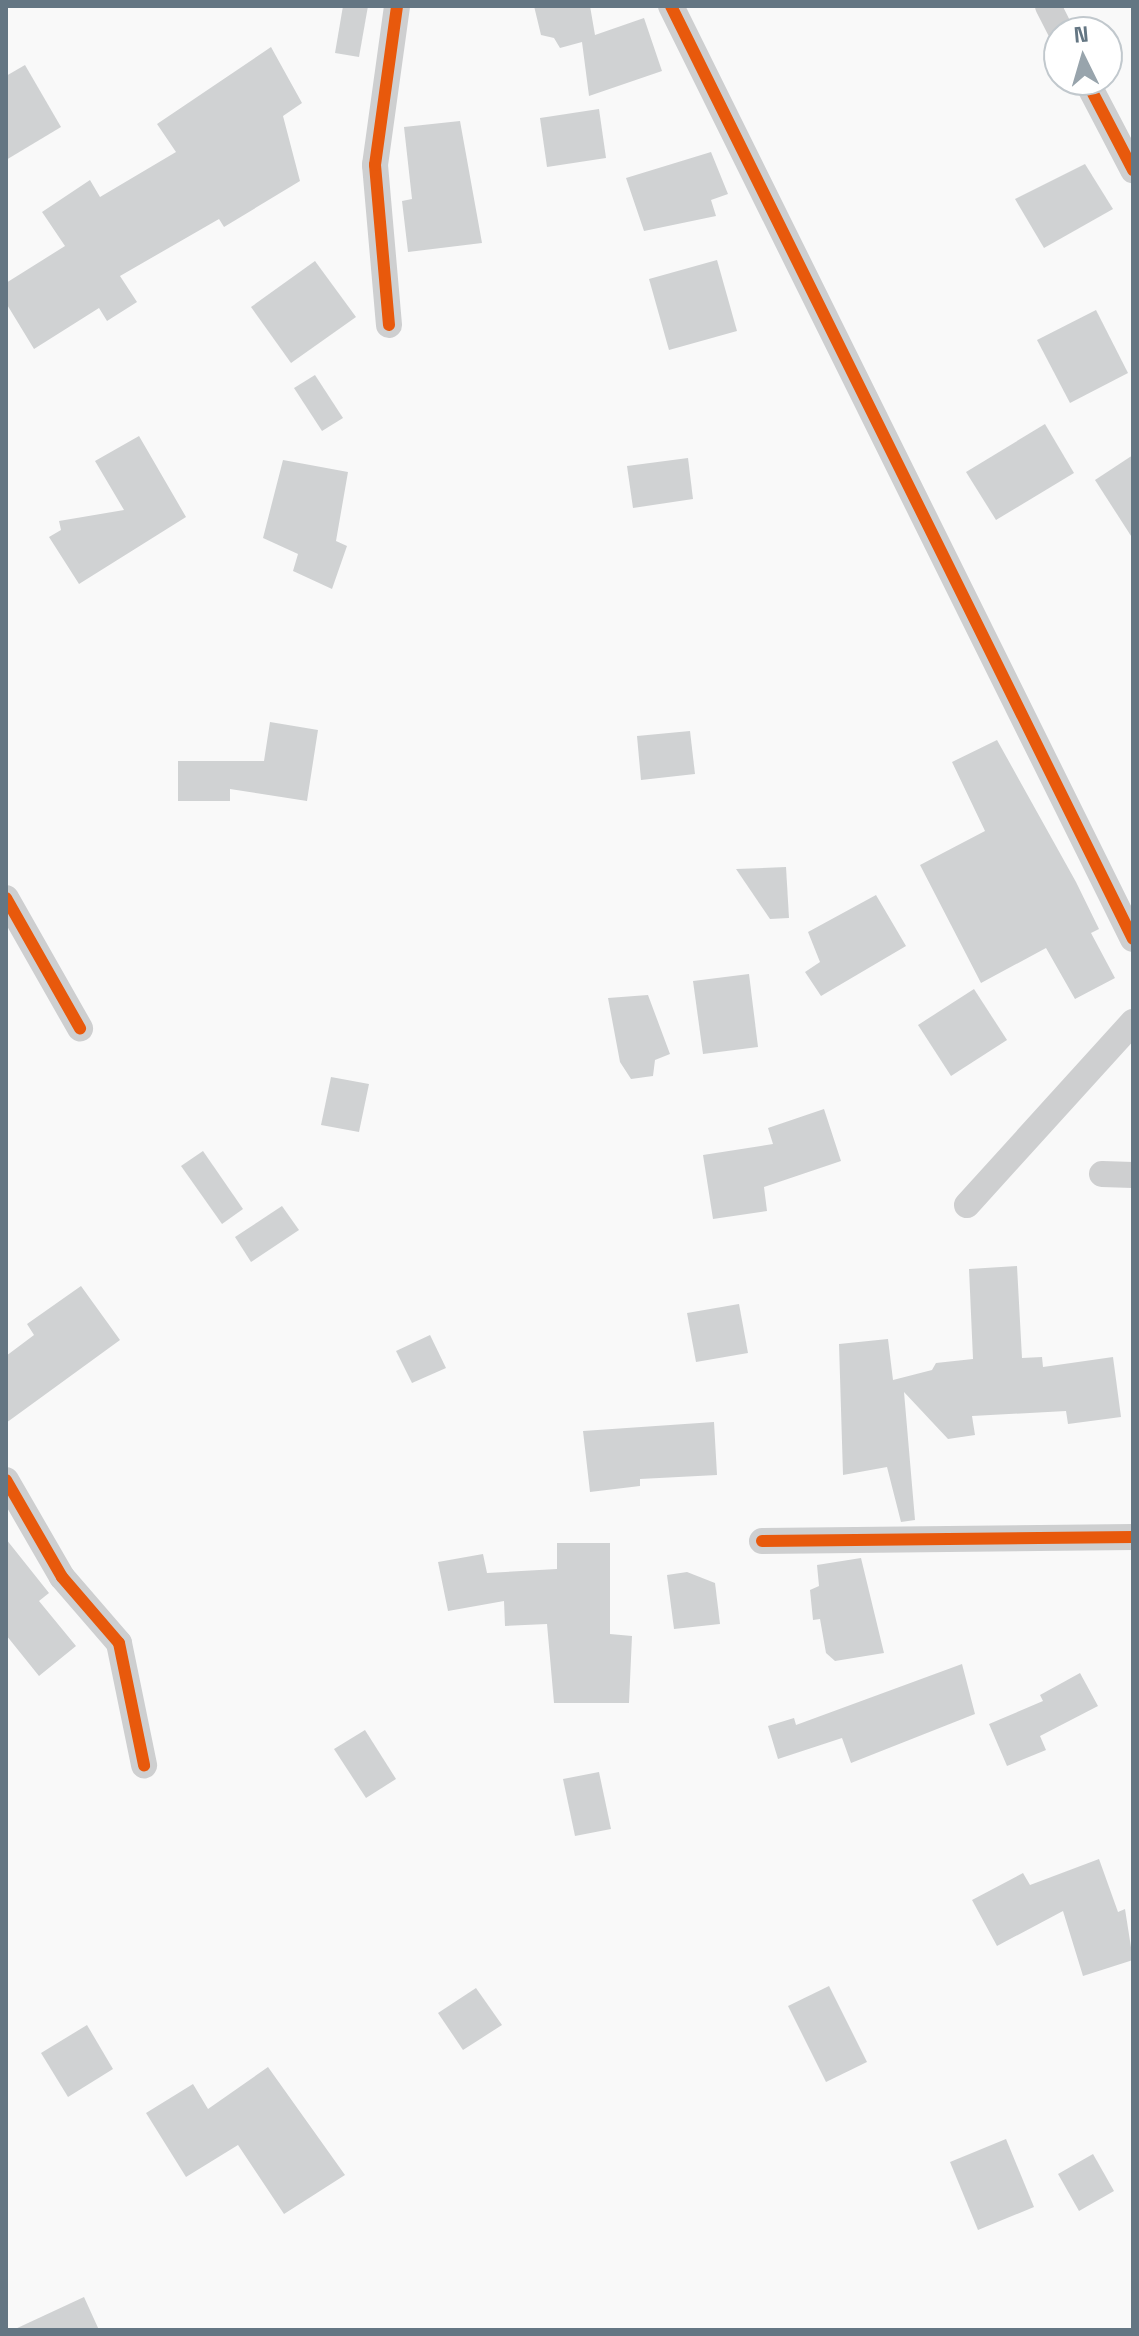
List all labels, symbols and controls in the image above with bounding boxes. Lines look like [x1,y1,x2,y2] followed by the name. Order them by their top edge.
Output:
[1043,16,1123,96] north arrow
[1073,19,1090,49] text: N

